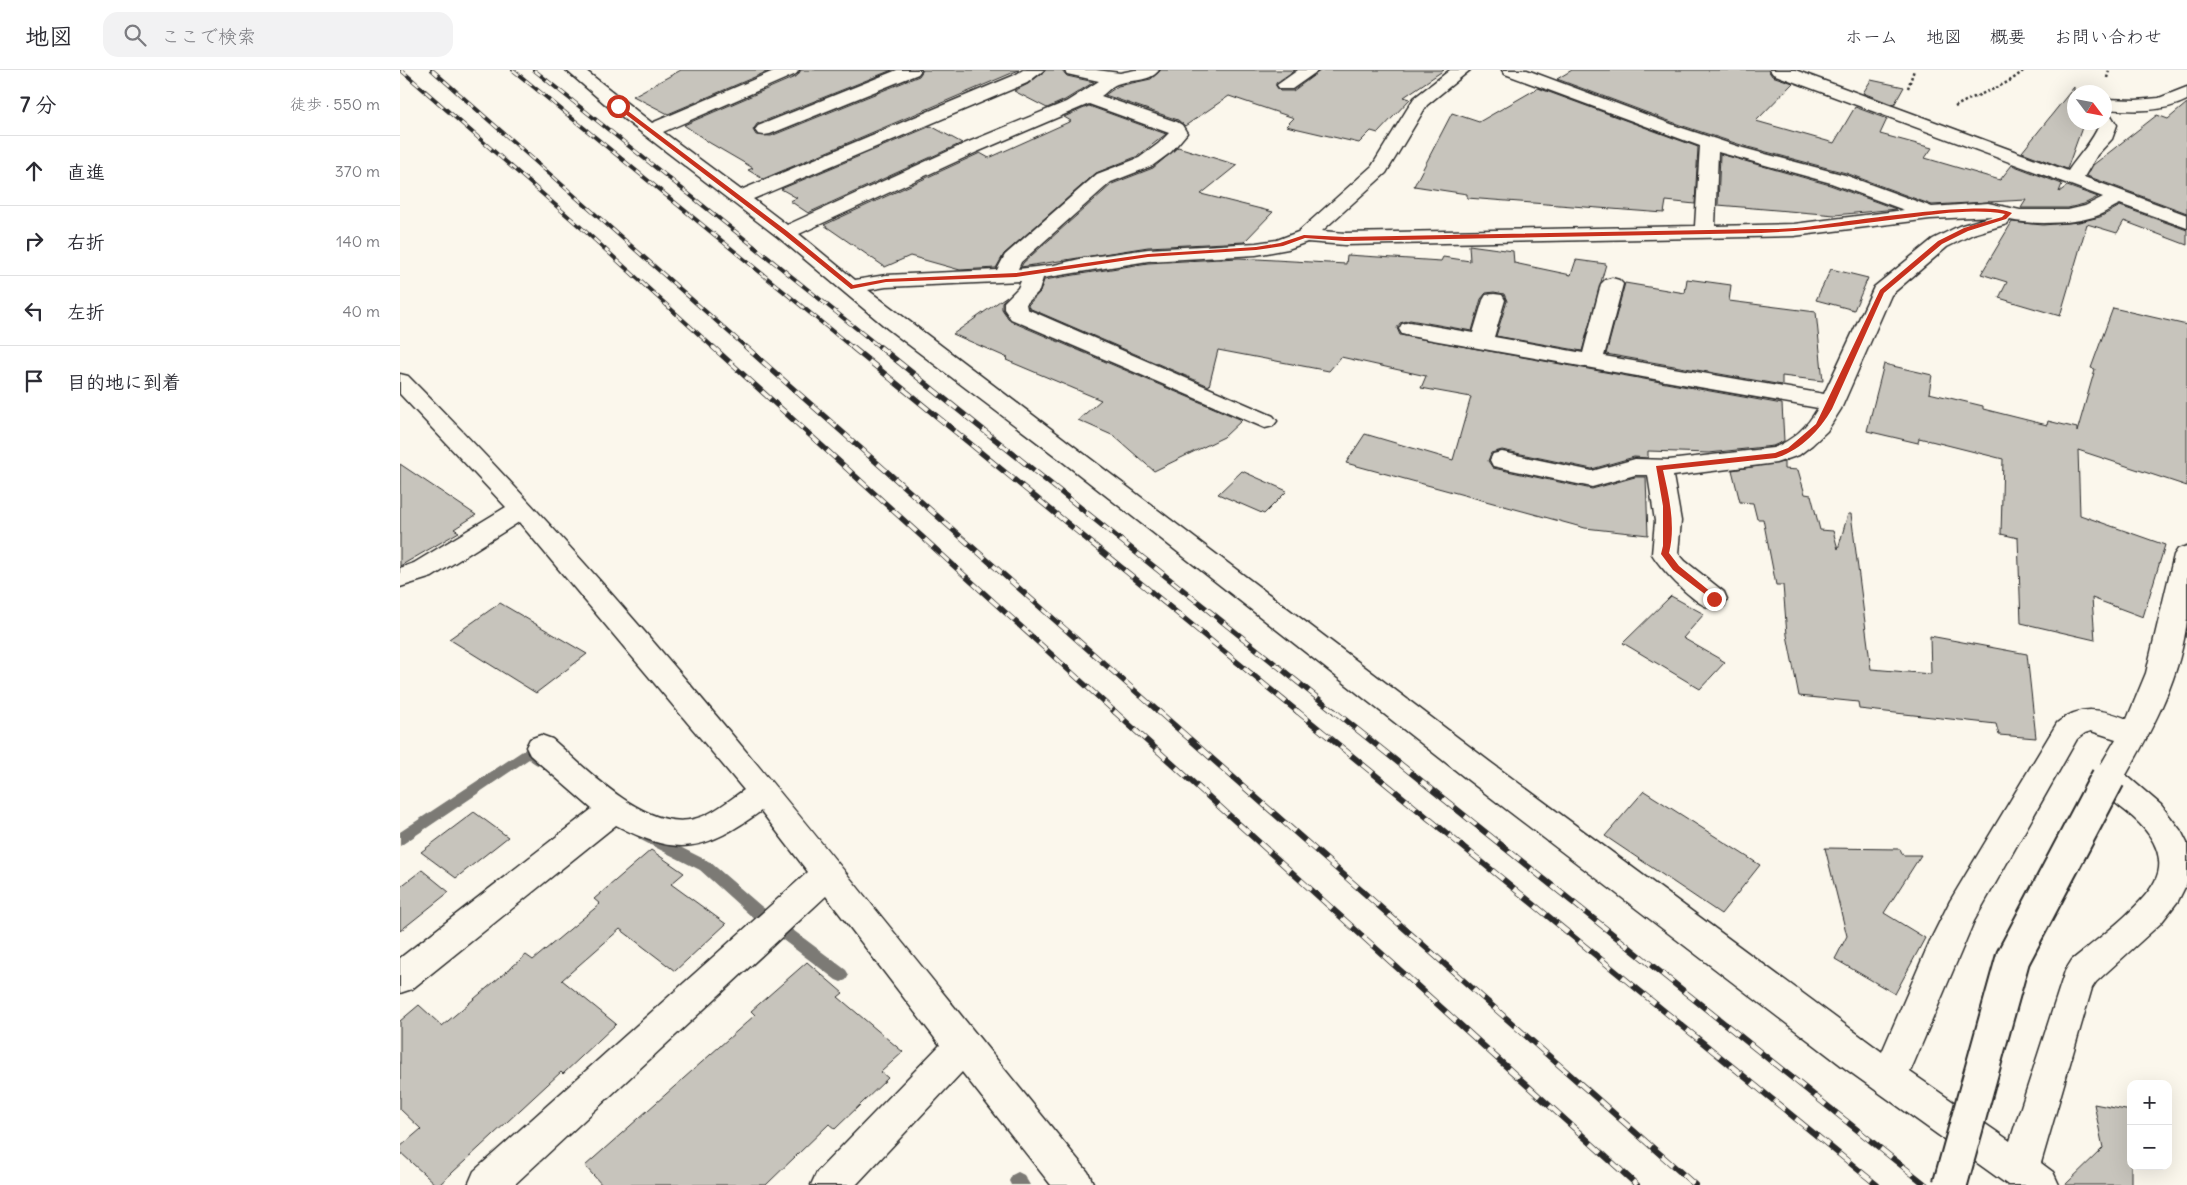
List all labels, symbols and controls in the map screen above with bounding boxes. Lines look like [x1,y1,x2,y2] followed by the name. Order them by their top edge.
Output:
[103,12,453,57] search box
[25,21,73,51] text: 地図
[121,21,149,49] icon: search
[161,24,256,48] text: ここで検索
[1845,25,1898,48] text: ホーム
[1926,25,1962,48] text: 地図
[1990,25,2026,48] text: 概要
[2054,25,2162,48] text: お問い合わせ
[2067,85,2112,130] north arrow
[20,91,56,118] text: 7 分
[290,94,380,114] text: 徒歩 · 550 m
[607,95,630,118] route start
[20,157,48,185] icon: ahead
[67,160,105,184] text: 直進
[335,161,380,181] text: 370 m
[20,227,48,255] icon: right
[67,230,105,254] text: 右折
[336,231,380,251] text: 140 m
[20,297,48,325] icon: left
[67,300,105,324] text: 左折
[342,301,380,321] text: 40 m
[20,367,48,395] icon: arrive
[67,370,181,394] text: 目的地に到着
[1703,588,1726,611] route end
[2127,1080,2172,1170] map controls
[2127,1080,2172,1125] button: +
[2127,1125,2172,1170] button: −

